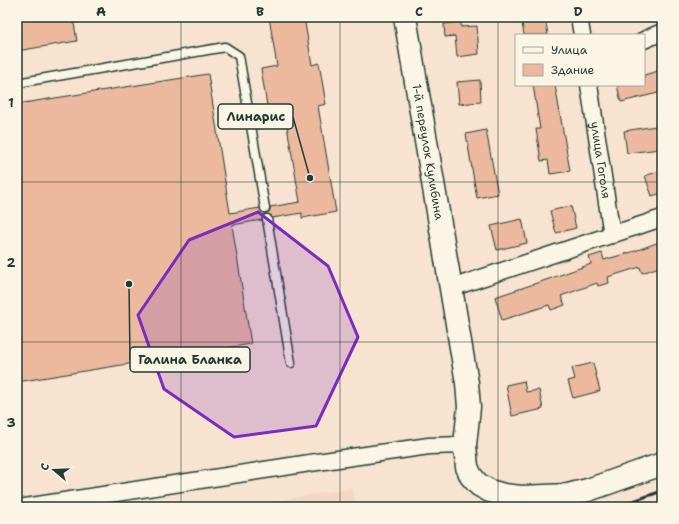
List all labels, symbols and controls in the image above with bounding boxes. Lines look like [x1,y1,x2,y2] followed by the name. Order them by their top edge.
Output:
[96,3,106,20] text: A
[256,3,264,20] text: B
[415,3,423,20] text: C
[573,3,583,20] text: D
[515,34,645,86] legend
[551,42,588,58] text: Улица
[551,62,595,78] text: Здание
[408,83,447,222] street label: 1-й переулок Кулибина
[8,94,14,111] text: 1
[218,104,293,129] callout: Линарис
[227,108,286,125] text: Линарис
[587,121,614,200] street label: улица Гоголя
[6,254,16,271] text: 2
[130,347,250,372] callout: Галина Бланка
[138,351,242,368] text: Галина Бланка
[6,414,16,431] text: 3
[34,450,74,490] north arrow
[37,461,53,473] text: С

